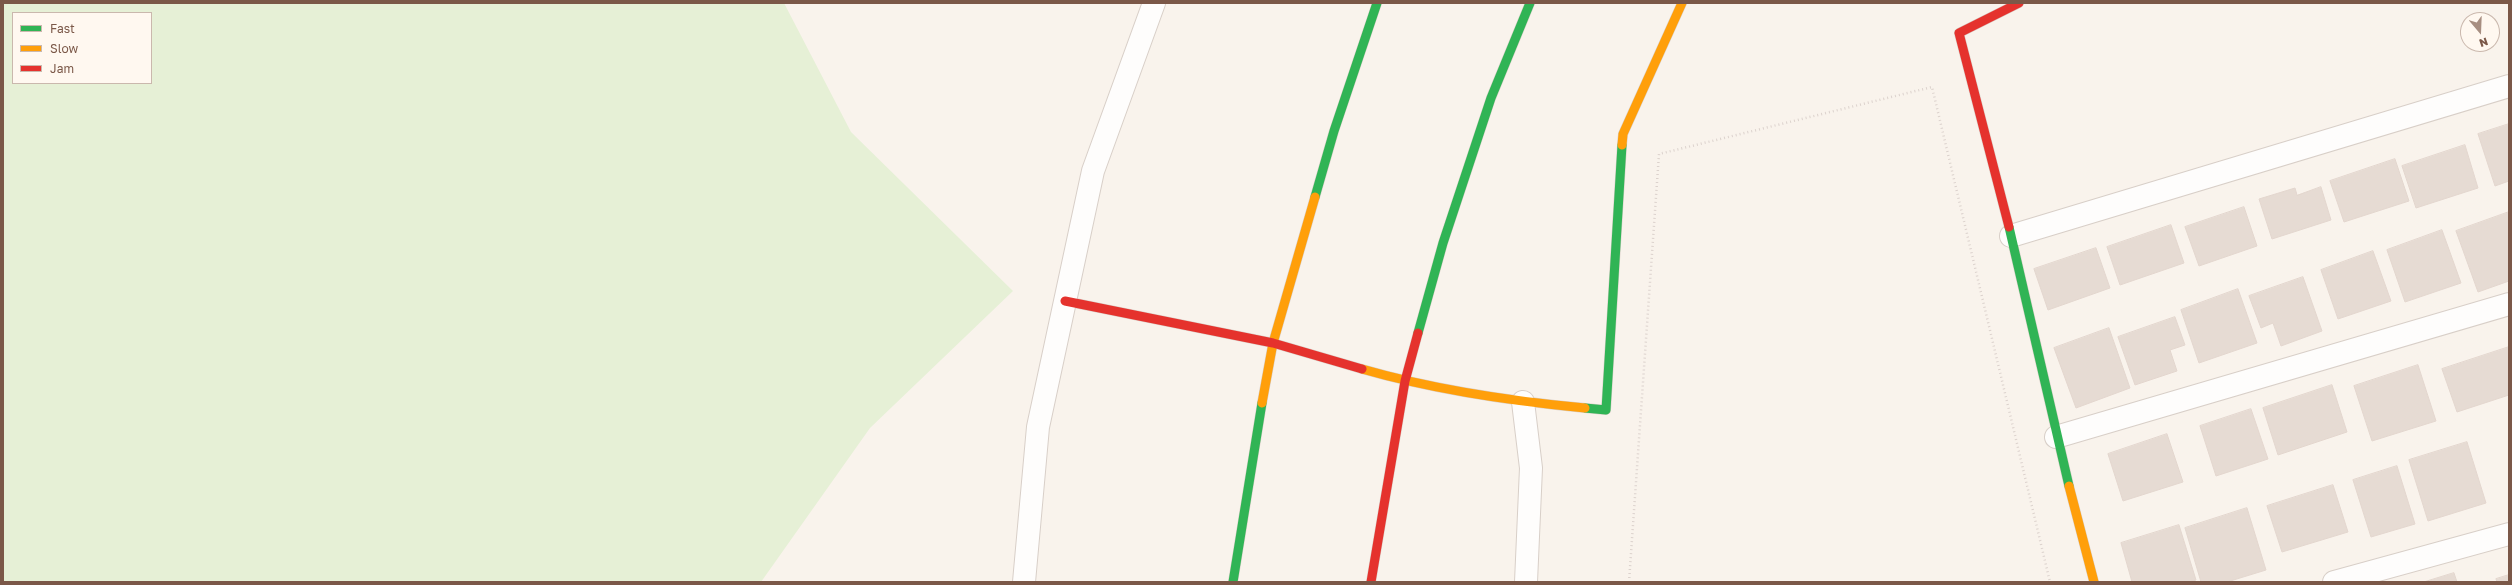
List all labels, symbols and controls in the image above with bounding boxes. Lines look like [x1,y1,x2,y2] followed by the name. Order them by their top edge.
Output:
[12,12,152,84] legend
[2460,12,2500,52] north arrow
[50,21,75,36] text: Fast
[2478,35,2490,50] text: N
[50,41,78,56] text: Slow
[50,61,74,76] text: Jam

